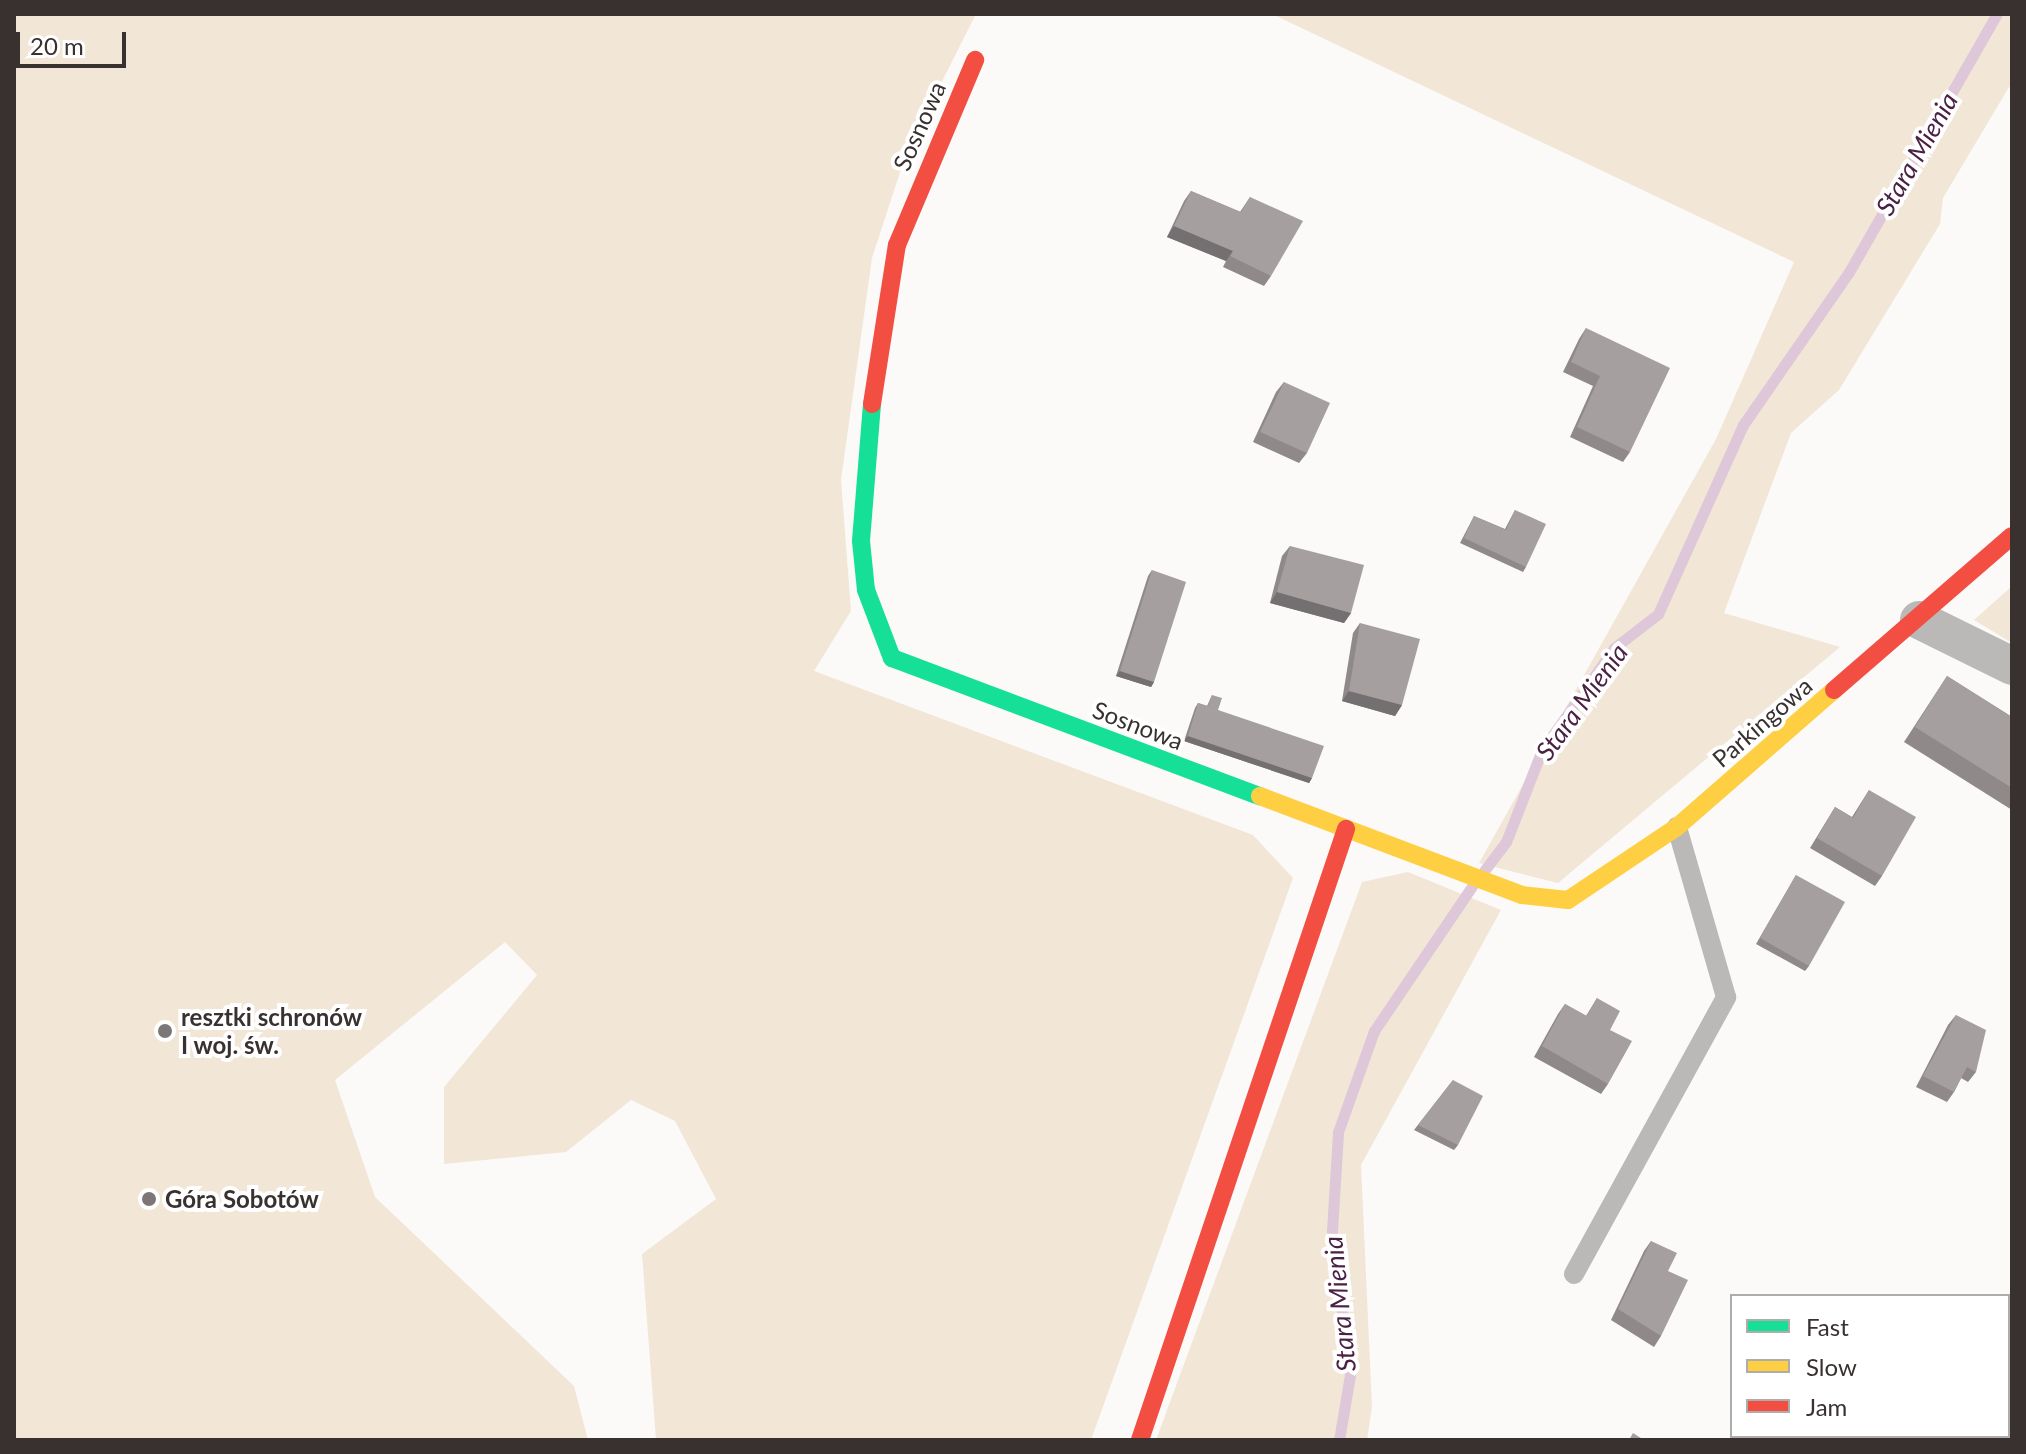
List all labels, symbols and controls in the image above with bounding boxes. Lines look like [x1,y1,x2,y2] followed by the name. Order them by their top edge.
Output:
[20,16,130,66] scale bar
[30,31,84,60] text: 20 m
[887,77,951,175] street label: Sosnowa
[1869,87,1965,221] water label: Stara Mienia
[1529,638,1635,766] water label: Stara Mienia
[1706,671,1818,773] street label: Parkingowa
[1089,695,1187,755] street label: Sosnowa
[181,1003,362,1059] place label: resztki schronów I woj. św.
[156,1022,174,1040] marker: resztki schronów I woj. św.
[165,1185,319,1213] place label: Góra Sobotów
[140,1190,158,1208] marker: Góra Sobotów
[1317,1235,1363,1373] water label: Stara Mienia
[1730,1294,2010,1438] legend
[1806,1312,1849,1341] text: Fast
[1806,1352,1857,1381] text: Slow
[1806,1392,1847,1421] text: Jam

